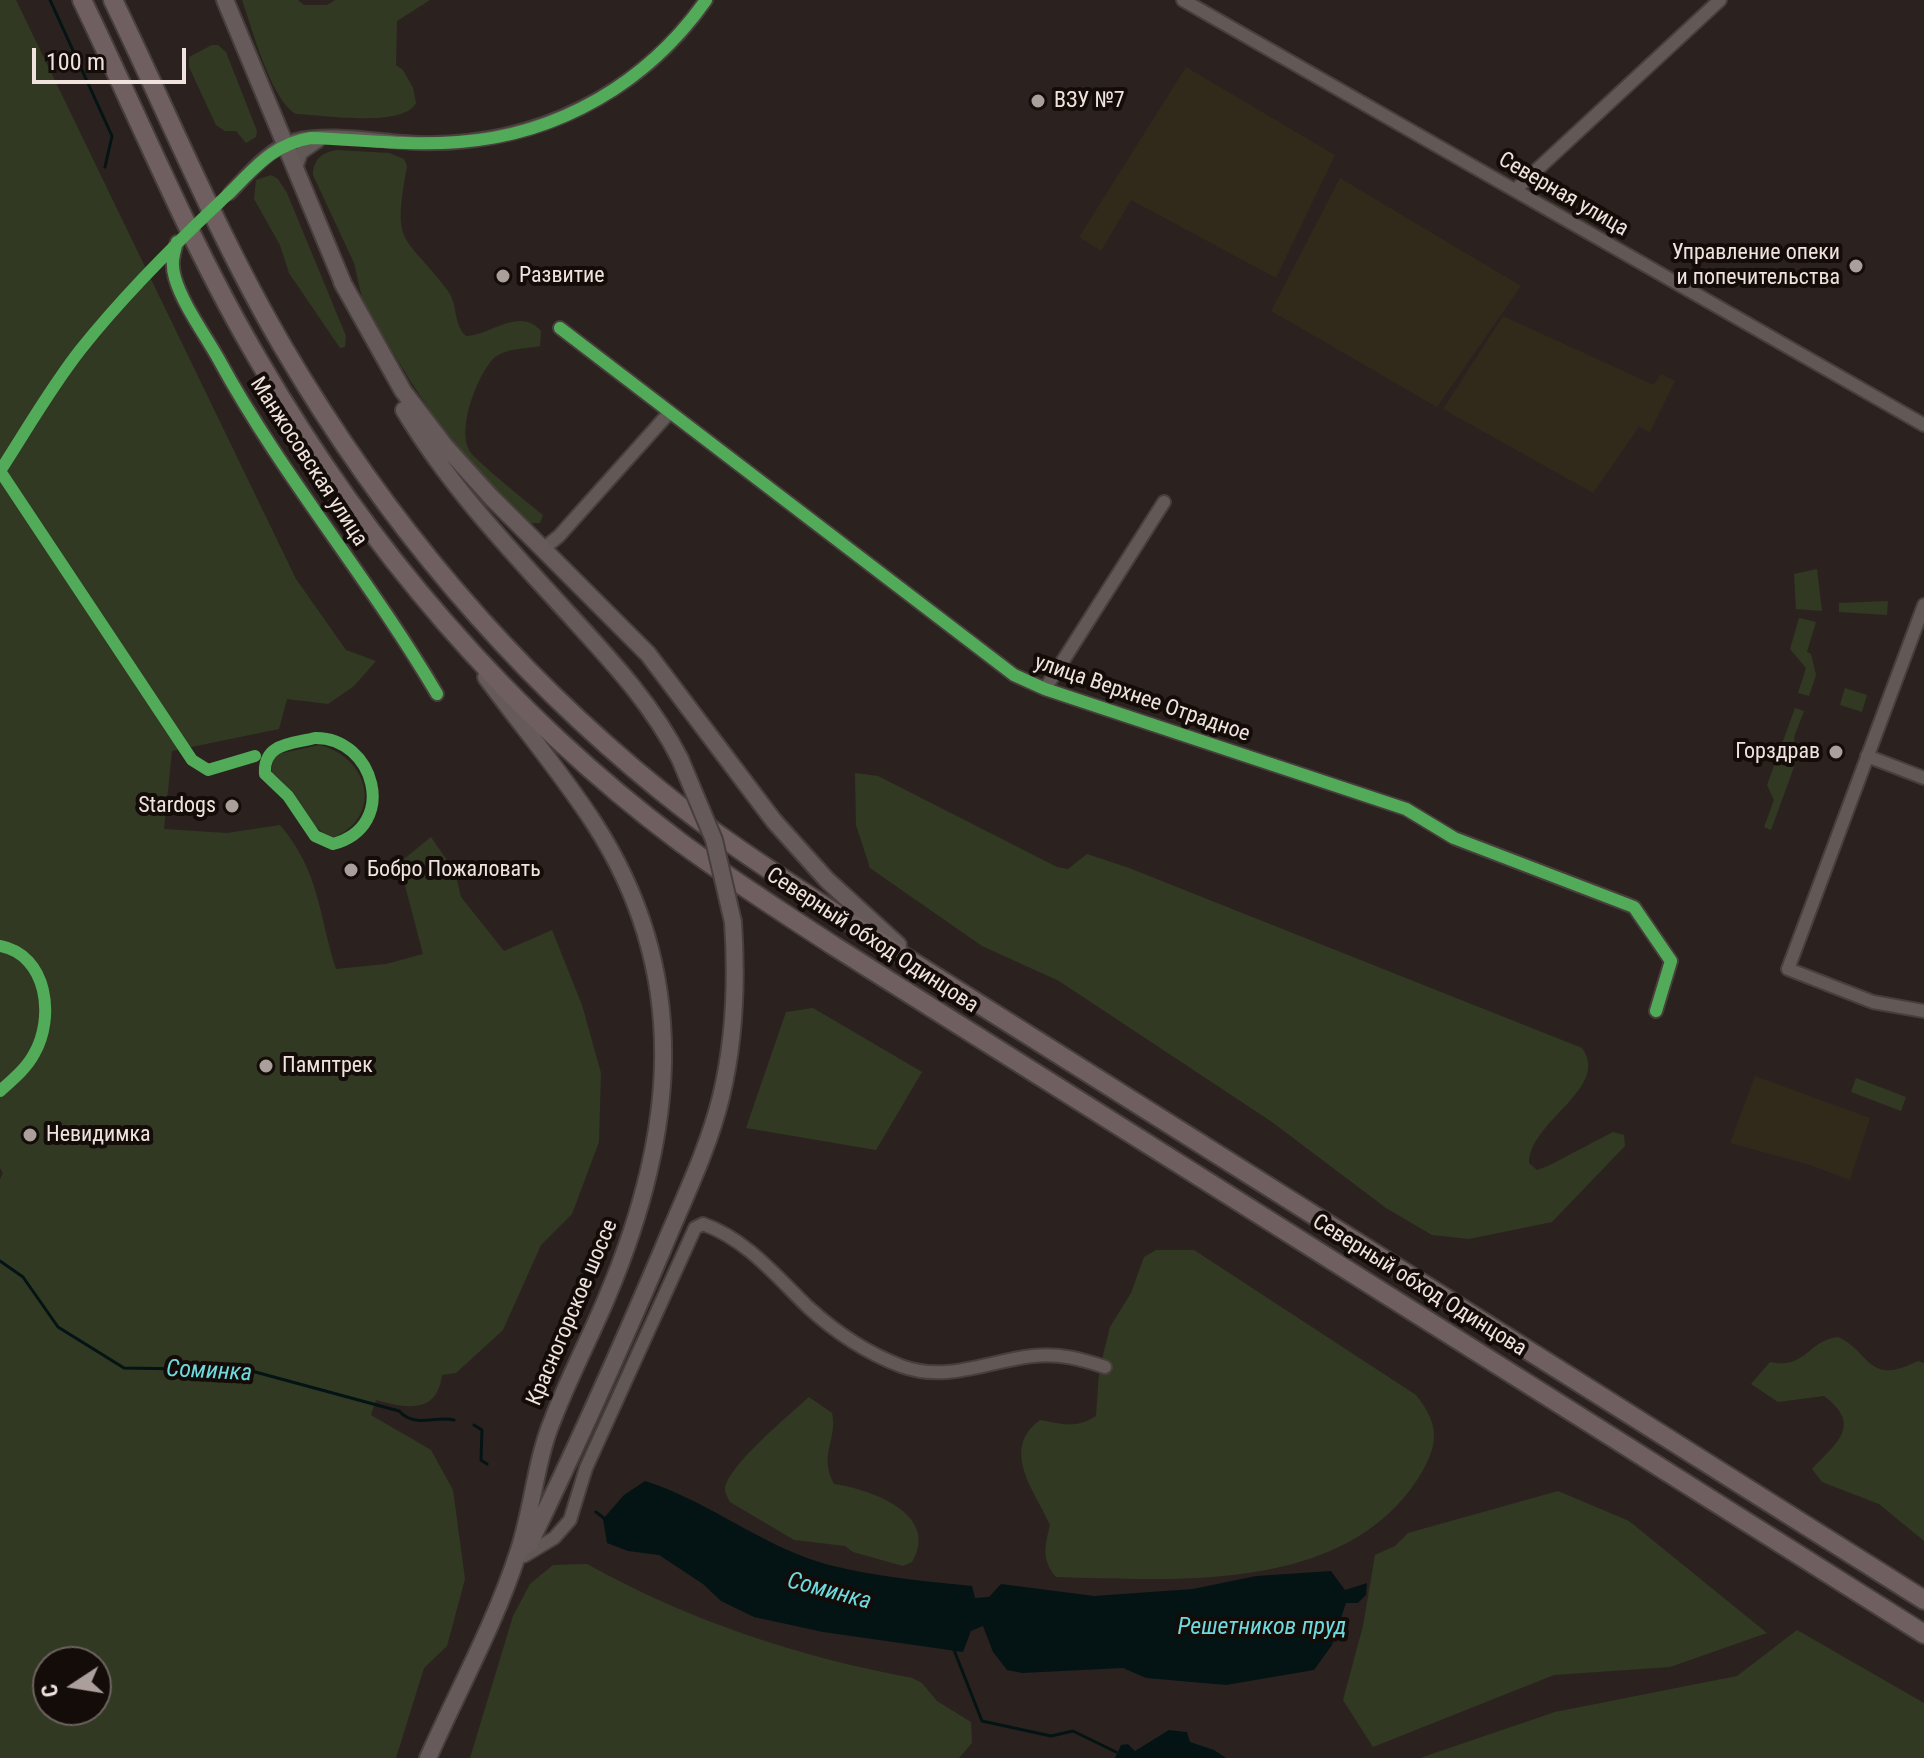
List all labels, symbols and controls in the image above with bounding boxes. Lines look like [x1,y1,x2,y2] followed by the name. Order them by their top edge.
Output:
[36,32,190,82] scale bar
[46,48,105,76] text: 100 m
[1054,88,1125,114] place label: ВЗУ №7
[1029,92,1047,110] marker: ВЗУ №7
[1493,147,1633,243] street label: Северная улица
[1672,240,1840,292] place label: Управление опеки и попечительства
[1847,257,1865,275] marker: Управление опеки и попечительства
[519,263,605,289] place label: Развитие
[494,267,512,285] marker: Развитие
[244,373,372,551] street label: Манжосовская улица
[1031,650,1253,748] street label: улица Верхнее Отрадное
[1735,739,1820,765] place label: Горздрав
[1827,743,1845,761] marker: Горздрав
[138,793,216,819] place label: Stardogs
[223,797,241,815] marker: Stardogs
[367,857,541,883] place label: Бобро Пожаловать
[342,861,360,879] marker: Бобро Пожаловать
[761,863,983,1019] street label: Северный обход Одинцова
[282,1053,373,1079] place label: Памптрек
[257,1057,275,1075] marker: Памптрек
[46,1122,151,1148] place label: Невидимка
[21,1126,39,1144] marker: Невидимка
[1307,1209,1531,1363] street label: Северный обход Одинцова
[522,1216,624,1410] street label: Красногорское шоссе
[165,1355,253,1389] water label: Соминка
[784,1567,874,1617] water label: Соминка
[1178,1614,1346,1642] water label: Решетников пруд
[32,1646,112,1726] north arrow
[36,1682,64,1699] text: С

